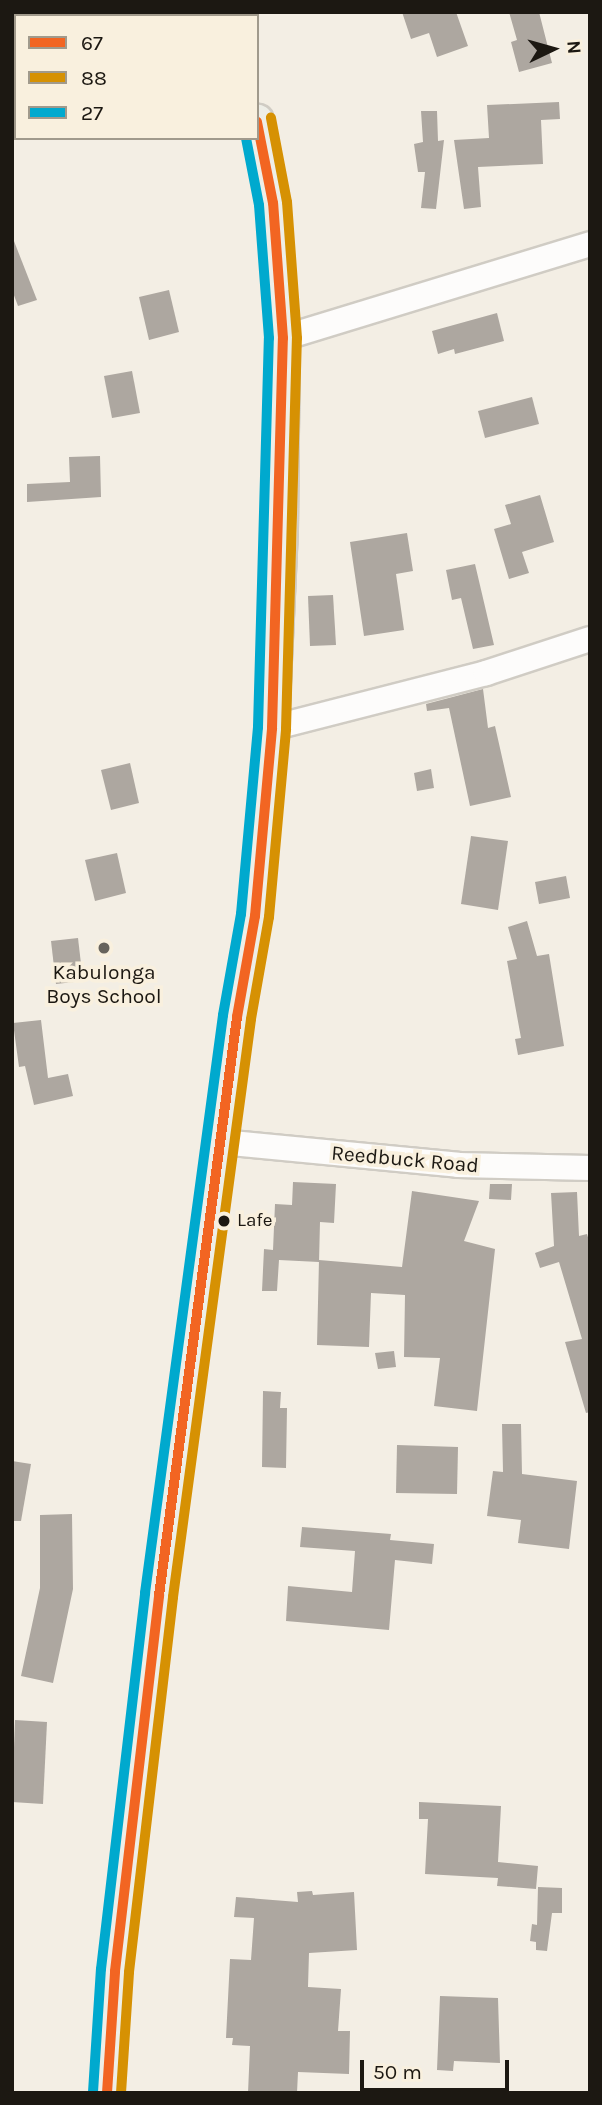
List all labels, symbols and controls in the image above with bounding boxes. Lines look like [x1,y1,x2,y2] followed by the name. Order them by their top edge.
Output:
[14,14,259,140] legend
[518,14,588,84] north arrow
[81,31,103,55] text: 67
[562,39,585,55] text: N
[81,66,107,90] text: 88
[81,101,103,125] text: 27
[96,940,112,956] marker: Kabulonga Boys School
[46,959,162,1009] place label: Kabulonga Boys School
[330,1140,480,1178] street label: Reedbuck Road
[237,1210,273,1232] place label: Lafe
[217,1214,231,1228] marker: Lafe
[364,2046,513,2090] scale bar
[373,2060,422,2084] text: 50 m

